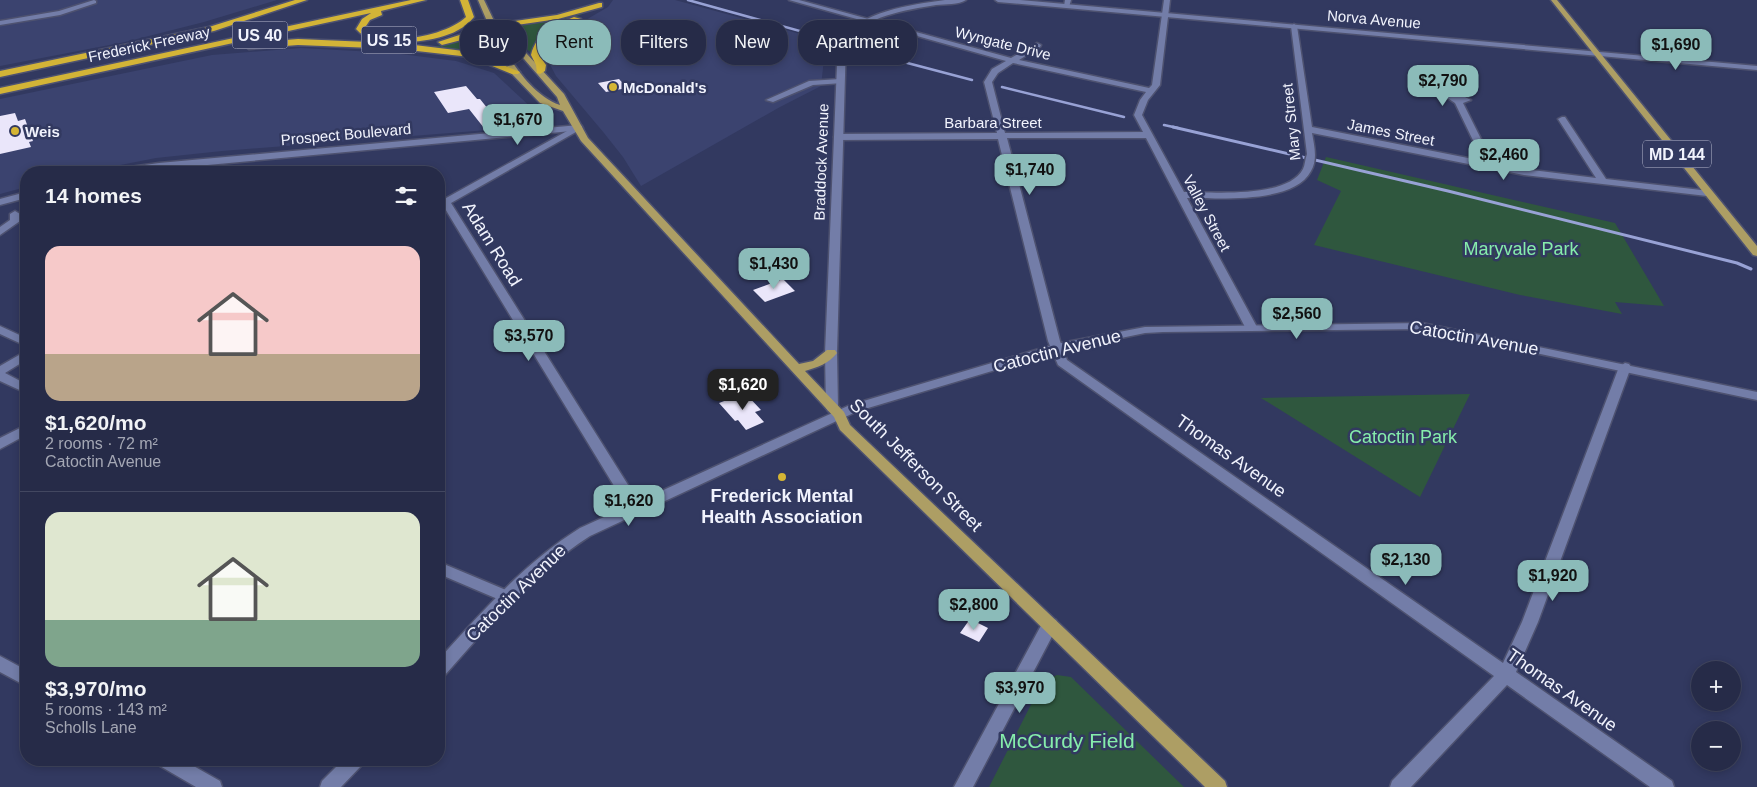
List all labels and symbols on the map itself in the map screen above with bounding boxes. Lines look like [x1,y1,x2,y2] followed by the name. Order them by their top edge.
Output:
[1326,6,1422,32] street label: Norva Avenue
[232,22,288,48] road number: US 40
[86,23,212,65] street label: Frederick Freeway
[953,23,1053,63] street label: Wyngate Drive
[362,26,416,54] road number: US 15
[1635,28,1717,71] pin: $1,690
[1402,64,1484,107] pin: $2,790
[623,79,707,96] place label: McDonald's
[607,81,619,93] marker: McDonald's
[1278,82,1304,161] street label: Mary Street
[810,103,832,221] street label: Braddock Avenue
[477,104,559,146] pin: $1,670
[944,114,1043,131] street label: Barbara Street
[1346,115,1437,149] street label: James Street
[280,120,412,148] street label: Prospect Boulevard
[25,123,60,140] place label: Weis
[9,125,21,137] marker: Weis
[1463,138,1545,181] pin: $2,460
[1643,140,1711,168] road number: MD 144
[989,154,1071,196] pin: $1,740
[1180,172,1235,255] street label: Valley Street
[458,198,526,290] street label: Adam Road
[1463,239,1580,259] park label: Maryvale Park
[733,248,815,290] pin: $1,430
[1256,298,1338,340] pin: $2,560
[1408,317,1540,359] street label: Catoctin Avenue
[488,320,570,362] pin: $3,570
[991,325,1123,377] street label: Catoctin Avenue
[702,368,784,411] pin: $1,620
[846,395,986,535] street label: South Jefferson Street
[1172,411,1290,501] street label: Thomas Avenue
[1349,427,1458,447] park label: Catoctin Park
[776,471,788,483] marker: Frederick Mental Health Association
[588,484,670,527] pin: $1,620
[701,486,863,527] place label: Frederick Mental Health Association
[462,540,570,646] street label: Catoctin Avenue
[1365,544,1447,586] pin: $2,130
[1512,560,1594,602] pin: $1,920
[933,588,1015,631] pin: $2,800
[1503,645,1621,735] street label: Thomas Avenue
[979,672,1061,714] pin: $3,970
[999,729,1135,752] park label: McCurdy Field

